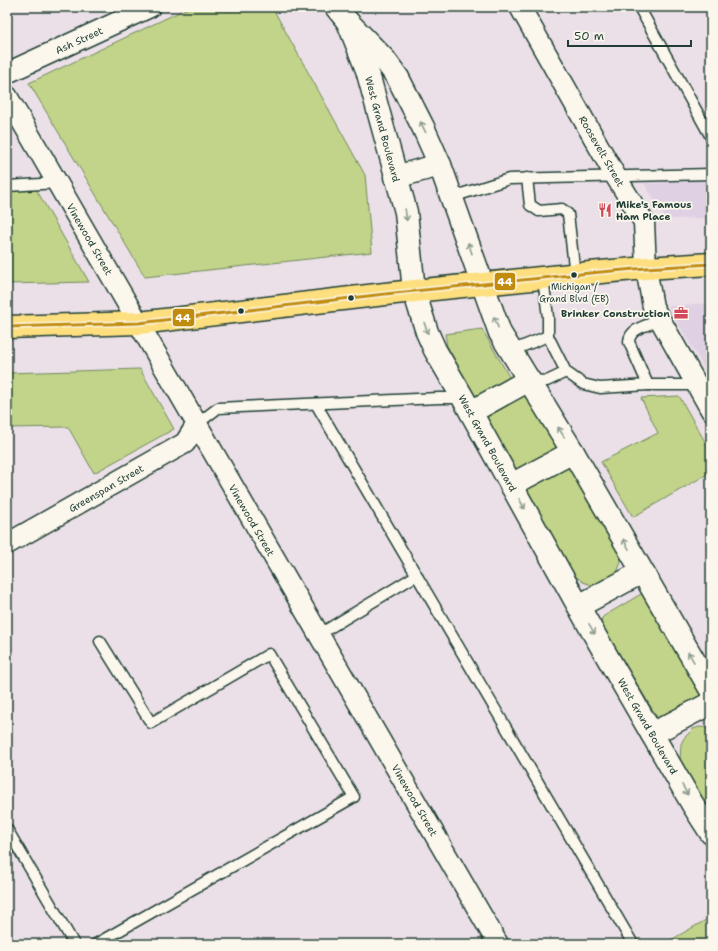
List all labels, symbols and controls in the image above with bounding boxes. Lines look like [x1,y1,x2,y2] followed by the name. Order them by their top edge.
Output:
[568,22,691,48] scale bar
[53,24,105,57] street label: Ash Street
[574,28,604,44] text: 50 m
[362,75,403,184] street label: West Grand Boulevard
[576,113,627,189] street label: Roosevelt Street
[419,121,426,133] one-way arrow
[616,198,692,223] place label: Mike's Famous Ham Place
[64,201,115,278] street label: Vinewood Street
[597,202,613,218] restaurant icon: Mike's Famous Ham Place
[402,208,410,221] one-way arrow
[465,242,473,254] one-way arrow
[569,270,579,280] marker: Michigan / Grand Blvd (EB)
[494,272,516,291] line badge: 44
[497,275,513,290] text: 44
[539,281,609,305] place label: Michigan / Grand Blvd (EB)
[346,293,356,303] unlabelled marker
[673,305,689,321] office icon: Brinker Construction
[236,306,246,316] unlabelled marker
[561,307,670,320] place label: Brinker Construction
[172,308,195,327] line badge: 44
[175,311,191,326] text: 44
[492,316,499,329] one-way arrow
[422,322,430,334] one-way arrow
[455,392,520,495] street label: West Grand Boulevard
[556,426,564,438] one-way arrow
[66,462,146,515] street label: Greenspan Street
[226,482,277,559] street label: Vinewood Street
[518,497,526,509] one-way arrow
[622,538,630,550] one-way arrow
[588,623,596,635] one-way arrow
[687,651,695,663] one-way arrow
[615,676,681,777] street label: West Grand Boulevard
[389,762,440,839] street label: Vinewood Street
[681,784,689,796] one-way arrow

